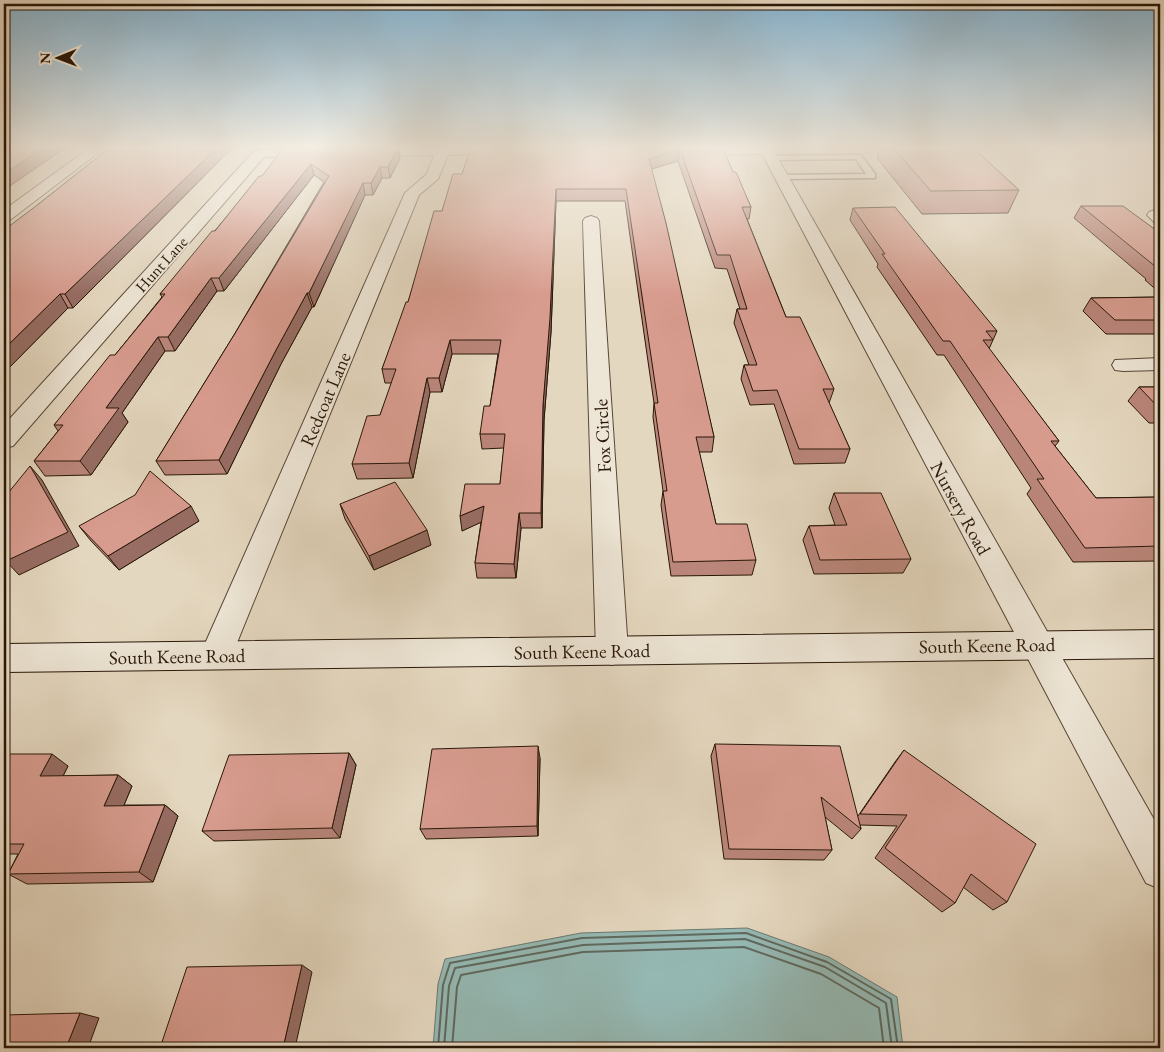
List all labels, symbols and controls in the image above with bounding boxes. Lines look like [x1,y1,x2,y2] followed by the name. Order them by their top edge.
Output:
[32,32,82,82] north arrow
[36,52,54,64] text: N
[131,232,192,297] street label: Hunt Lane
[294,348,357,450] street label: Redcoat Lane
[588,398,617,474] street label: Fox Circle
[925,457,997,560] street label: Nursery Road
[919,632,1056,659] street label: South Keene Road
[514,638,651,665] street label: South Keene Road
[109,643,246,670] street label: South Keene Road

